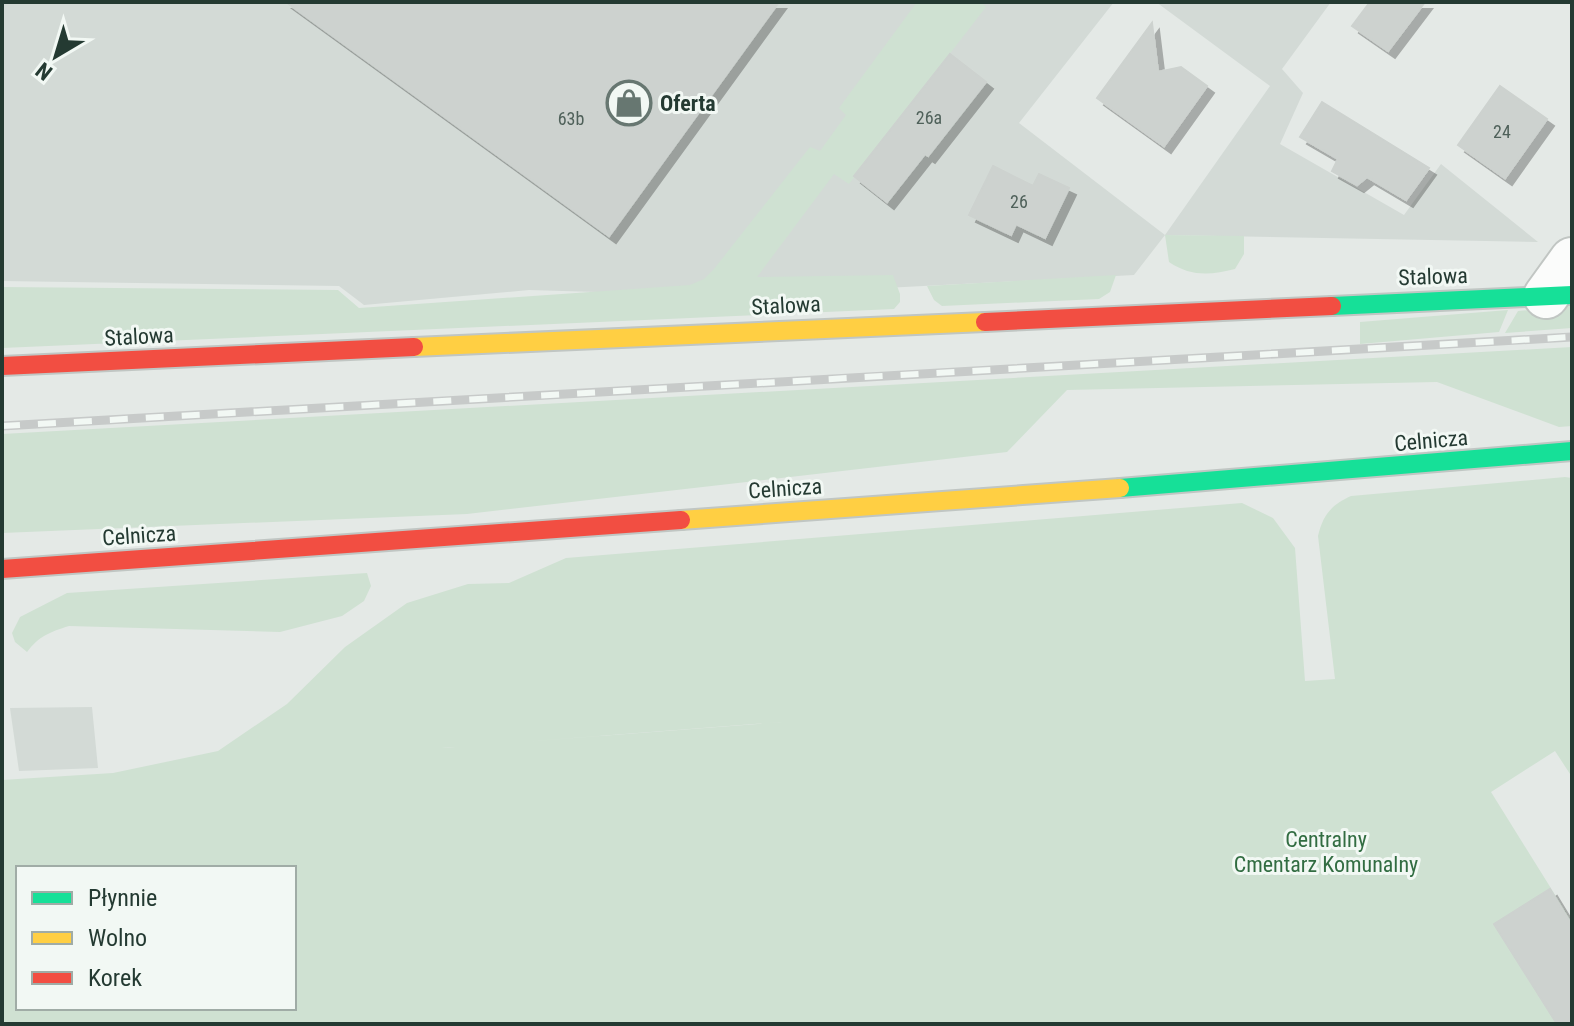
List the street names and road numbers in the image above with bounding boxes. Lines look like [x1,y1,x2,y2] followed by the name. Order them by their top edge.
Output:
[1398,263,1468,290] street label: Stalowa
[751,291,821,320] street label: Stalowa
[104,322,174,351] street label: Stalowa
[1393,425,1469,456] street label: Celnicza
[747,473,823,504] street label: Celnicza
[101,520,177,551] street label: Celnicza

